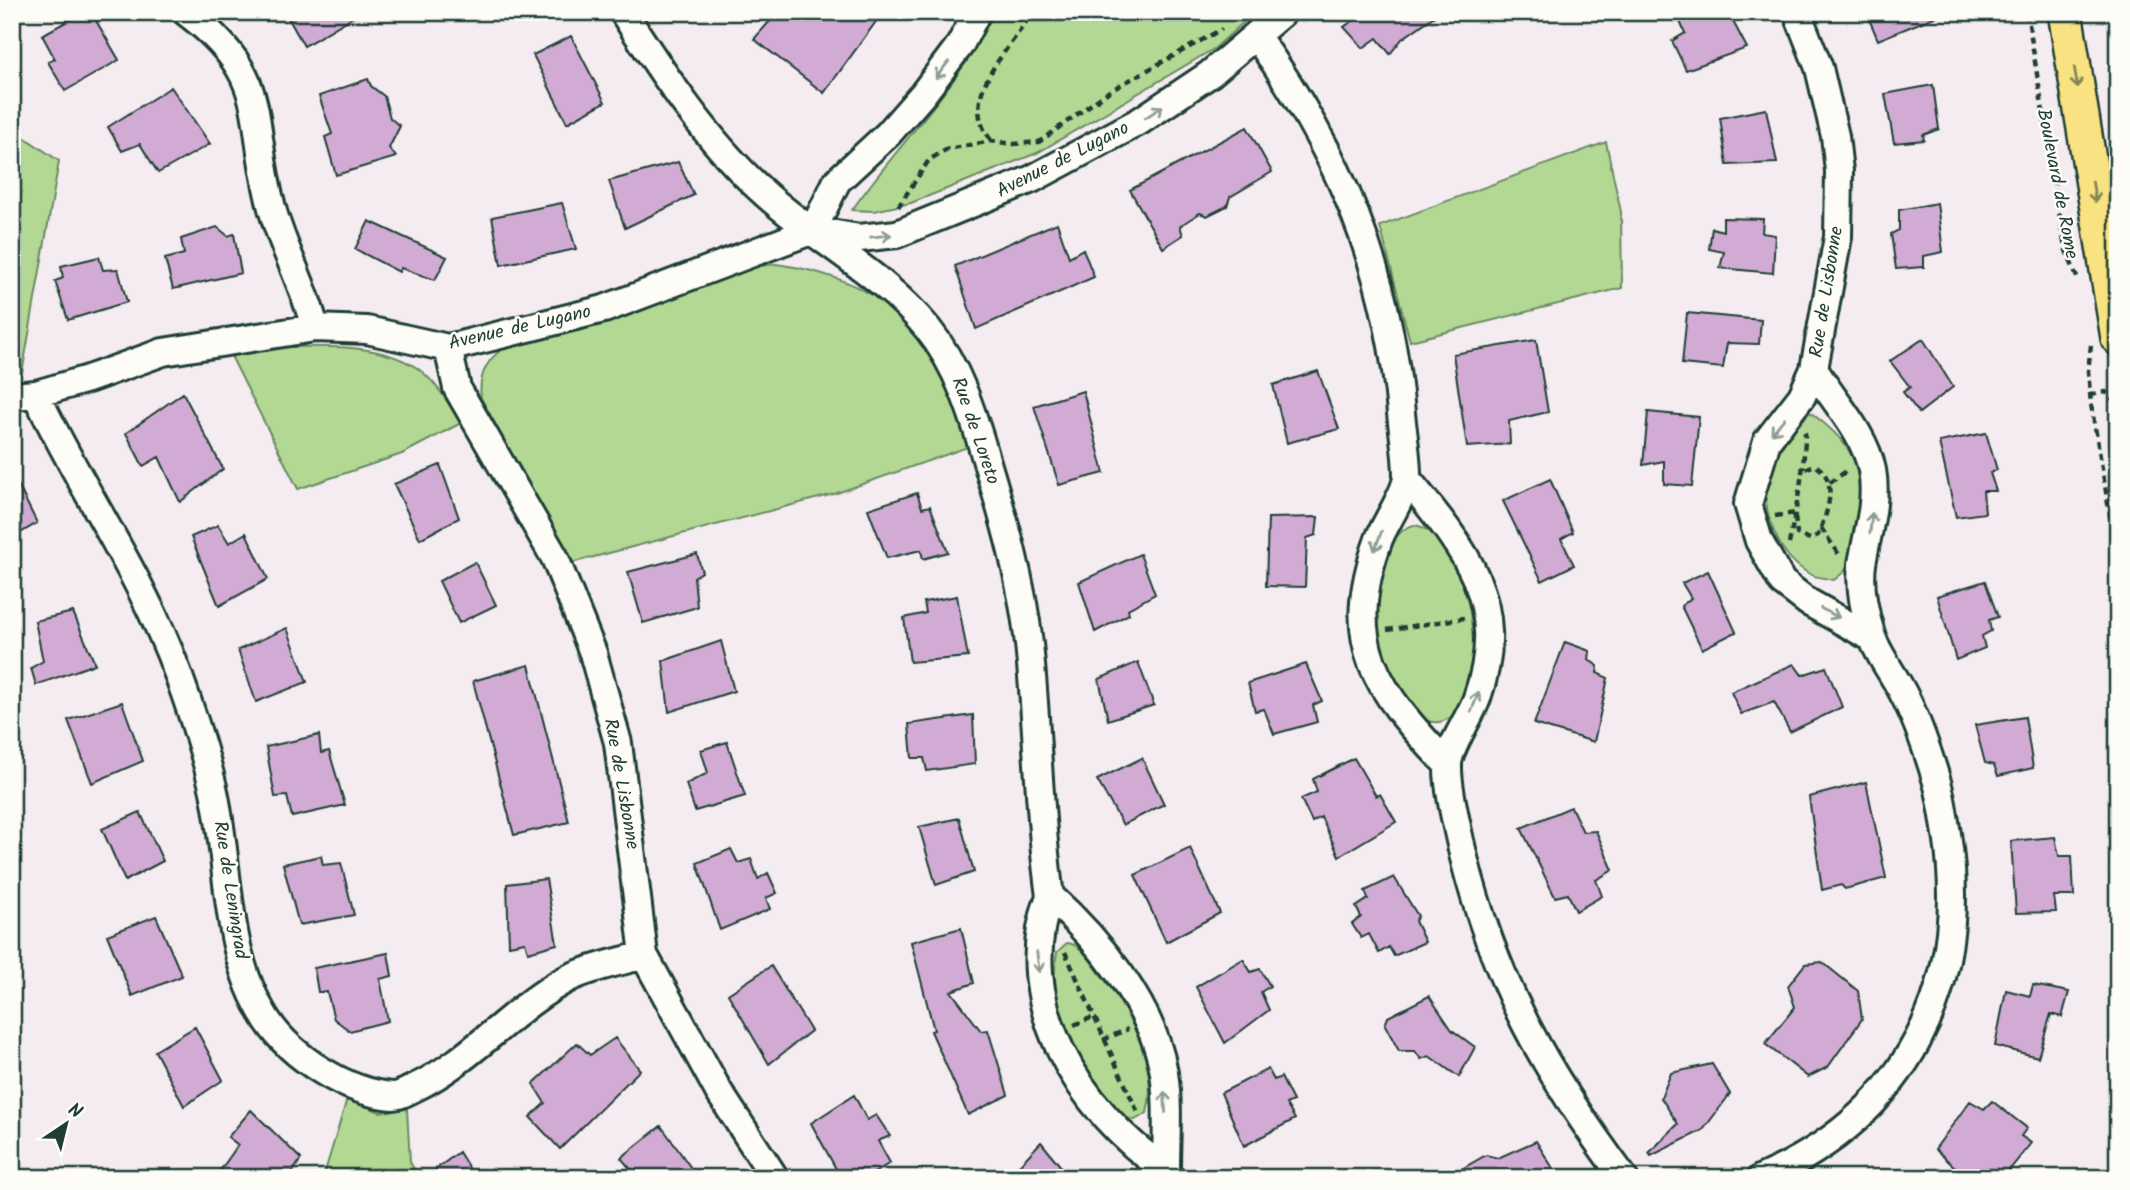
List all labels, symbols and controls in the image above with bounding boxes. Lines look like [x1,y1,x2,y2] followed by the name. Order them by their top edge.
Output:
[934,61,949,79] one-way arrow
[2070,66,2083,89] one-way arrow
[1143,105,1163,119] one-way arrow
[2028,106,2086,262] street label: Boulevard de Rome
[991,114,1135,206] street label: Avenue de Lugano
[2088,180,2101,203] one-way arrow
[1802,224,1852,360] street label: Rue de Lisbonne
[869,229,892,242] one-way arrow
[446,297,594,359] street label: Avenue de Lugano
[943,373,1007,489] street label: Rue de Loreto
[1771,417,1786,435] one-way arrow
[1865,513,1878,535] one-way arrow
[1371,530,1384,552] one-way arrow
[1819,607,1840,621] one-way arrow
[1470,691,1483,713] one-way arrow
[595,716,647,852] street label: Rue de Lisbonne
[204,819,256,962] street label: Rue de Leningrad
[1032,950,1045,973] one-way arrow
[32,1088,102,1158] north arrow
[1159,1091,1172,1114] one-way arrow
[61,1096,88,1127] text: N

